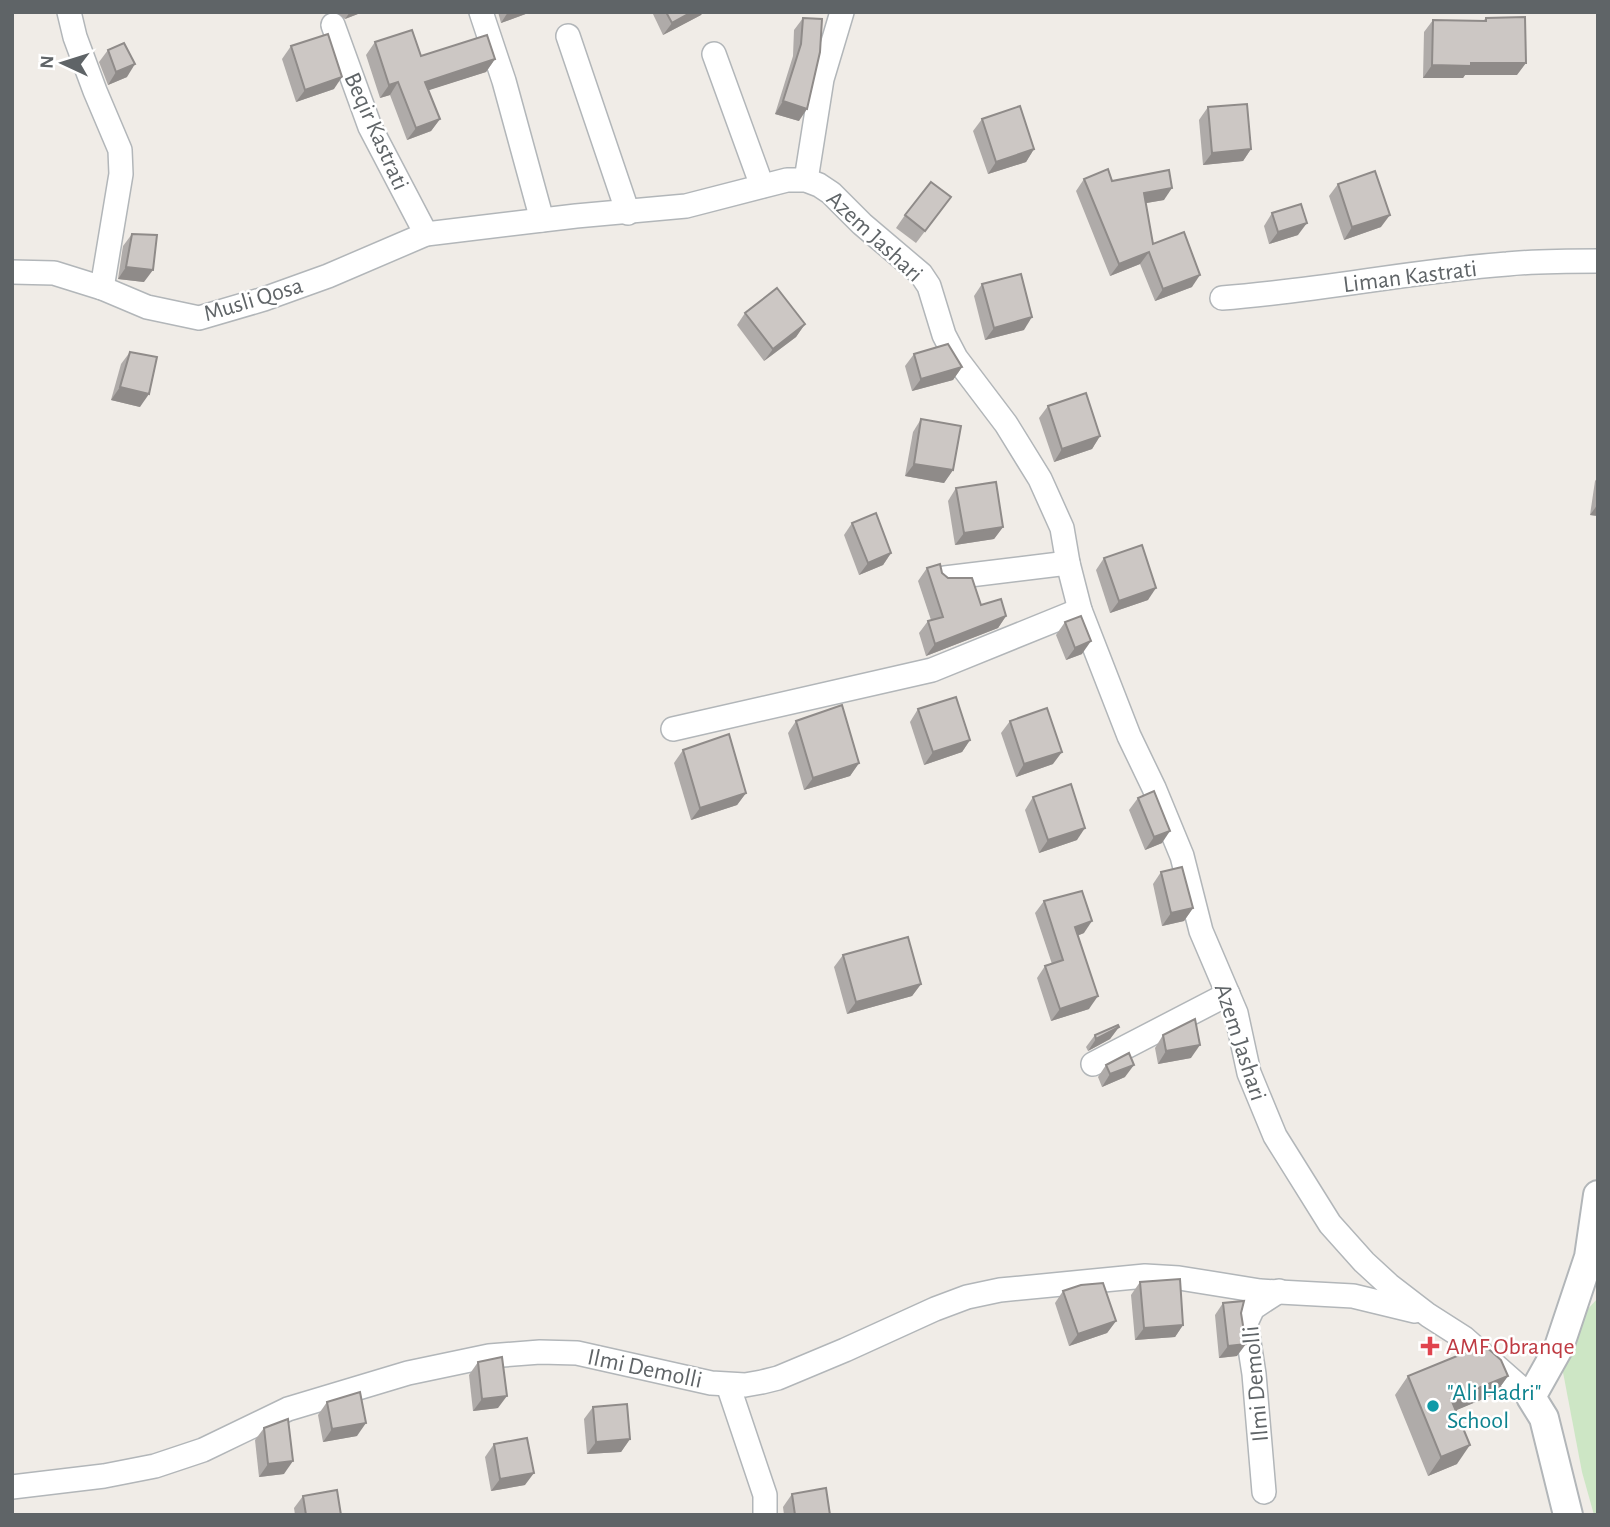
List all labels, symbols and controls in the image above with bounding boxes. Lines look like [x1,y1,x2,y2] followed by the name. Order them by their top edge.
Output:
[28,28,98,98] north arrow
[38,55,57,69] text: N
[339,69,413,194] street label: Beqir Kastrati
[822,187,927,287] street label: Azem Jashari
[1342,257,1478,297] street label: Liman Kastrati
[201,274,306,326] street label: Musli Qosa
[1210,981,1270,1104] street label: Azem Jashari
[1239,1325,1273,1443] street label: Ilmi Demolli
[1446,1335,1575,1359] place label: AMF Obranqe
[1420,1336,1440,1356] marker: AMF Obranqe
[585,1345,704,1393] street label: Ilmi Demolli
[1447,1381,1542,1433] place label: "Ali Hadri" School
[1425,1398,1441,1414] marker: "Ali Hadri" School

